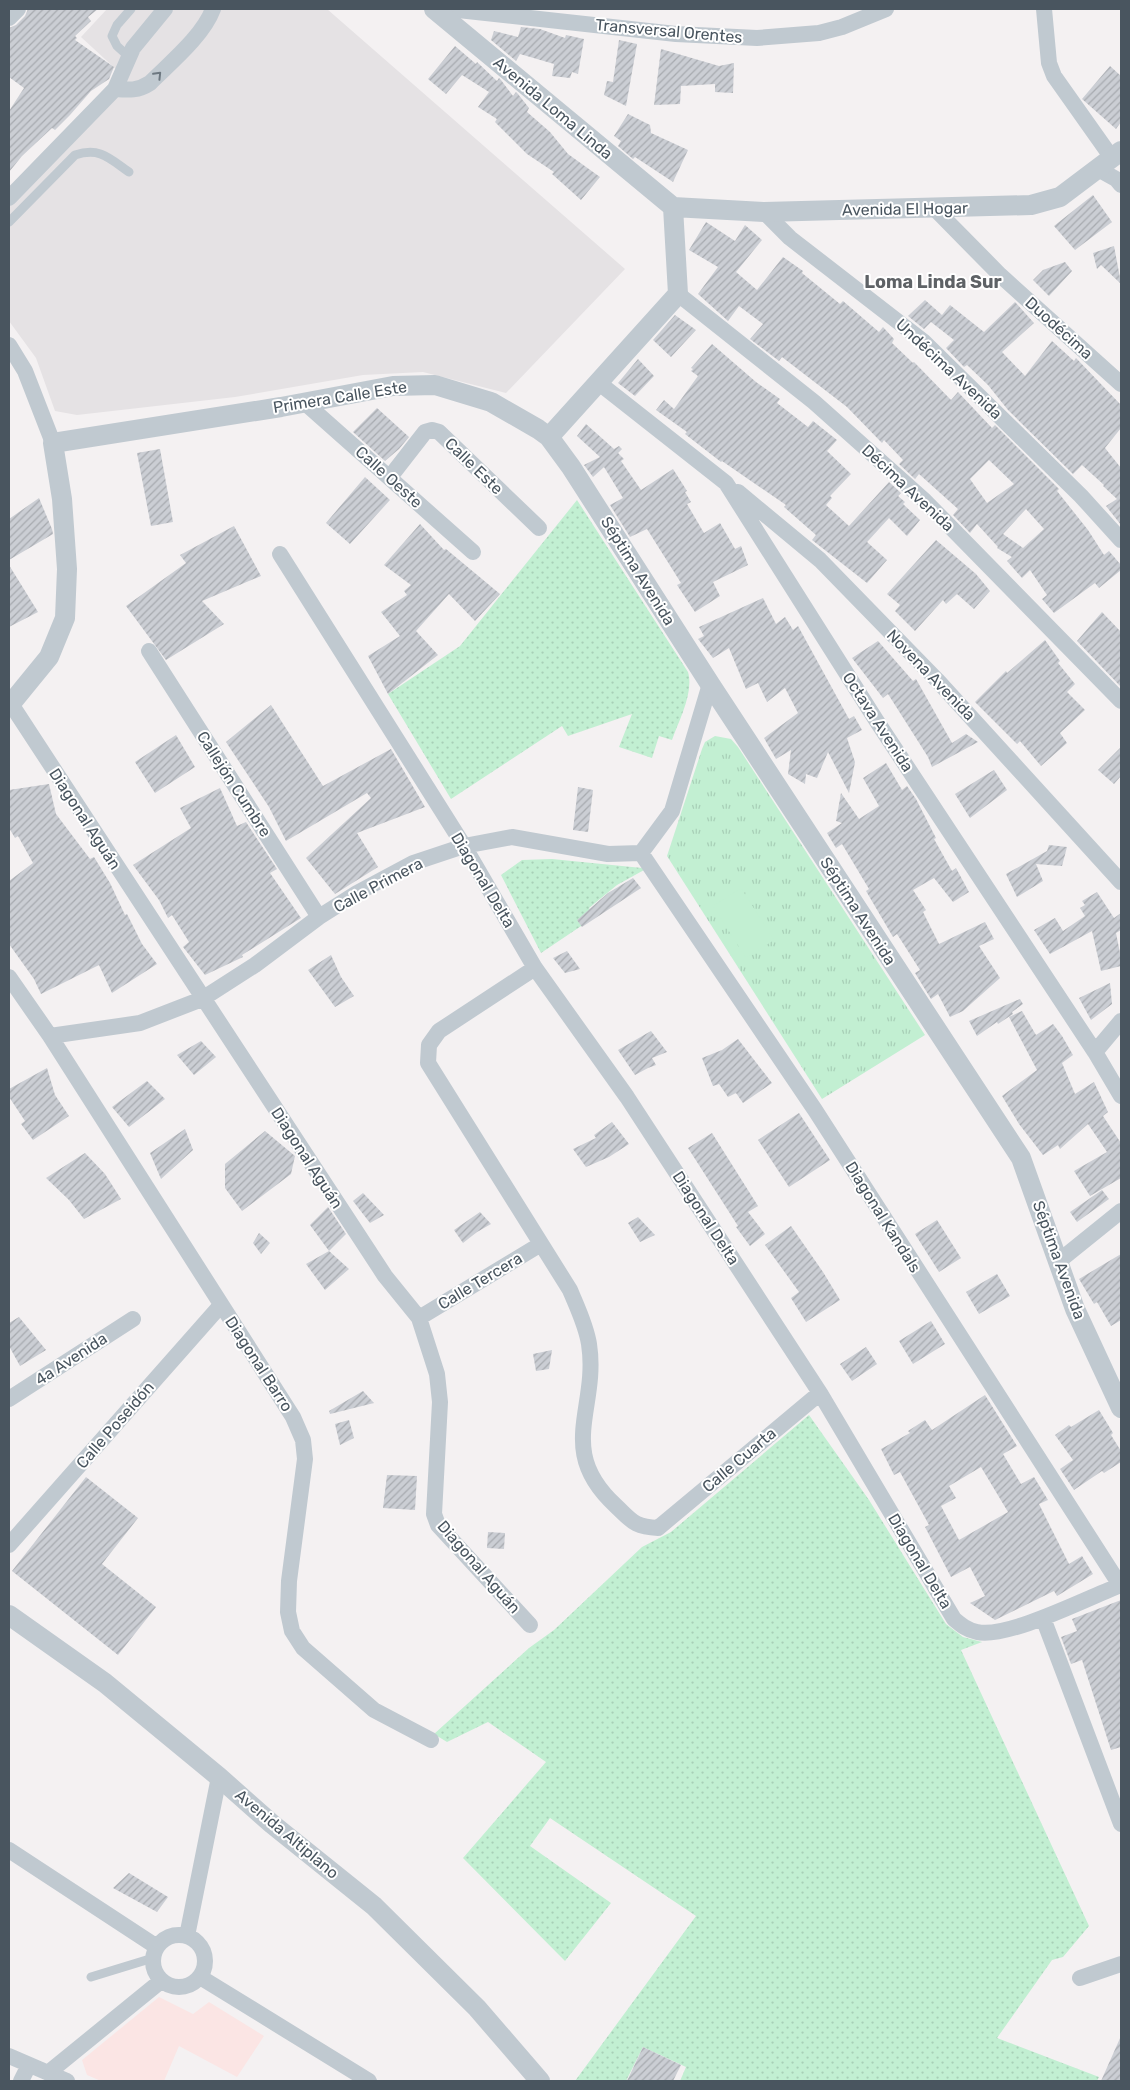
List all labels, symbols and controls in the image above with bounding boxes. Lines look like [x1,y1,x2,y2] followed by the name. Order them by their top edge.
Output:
[595,15,743,47] street label: Transversal Orentes
[490,53,616,163] street label: Avenida Loma Linda
[152,71,161,80] one-way arrow
[842,198,968,220] street label: Avenida El Hogar
[864,271,1002,293] district label: Loma Linda Sur
[1021,293,1097,363] street label: Duodécima
[892,315,1006,423] street label: Undécima Avenida
[272,377,408,417] street label: Primera Calle Este
[441,434,507,498] street label: Calle Este
[858,440,958,536] street label: Décima Avenida
[352,442,426,512] street label: Calle Oeste
[597,513,679,629] street label: Séptima Avenida
[883,626,979,724] street label: Novena Avenida
[839,669,917,775] street label: Octava Avenida
[193,728,275,840] street label: Callejón Cumbre
[45,765,125,873] street label: Diagonal Aguán
[447,829,519,931] street label: Diagonal Delta
[330,854,426,916] street label: Calle Primera
[816,854,900,968] street label: Séptima Avenida
[267,1104,347,1212] street label: Diagonal Aguán
[841,1158,925,1276] street label: Diagonal Kandals
[669,1168,743,1268] street label: Diagonal Delta
[1029,1198,1089,1322] street label: Séptima Avenida
[434,1248,526,1314] street label: Calle Tercera
[221,1313,297,1415] street label: Diagonal Barro
[31,1329,111,1389] street label: 4a Avenida
[72,1378,158,1472] street label: Calle Poseidón
[698,1424,780,1496] street label: Calle Cuarta
[884,1510,956,1612] street label: Diagonal Delta
[434,1517,524,1617] street label: Diagonal Aguán
[231,1785,343,1883] street label: Avenida Altiplano

